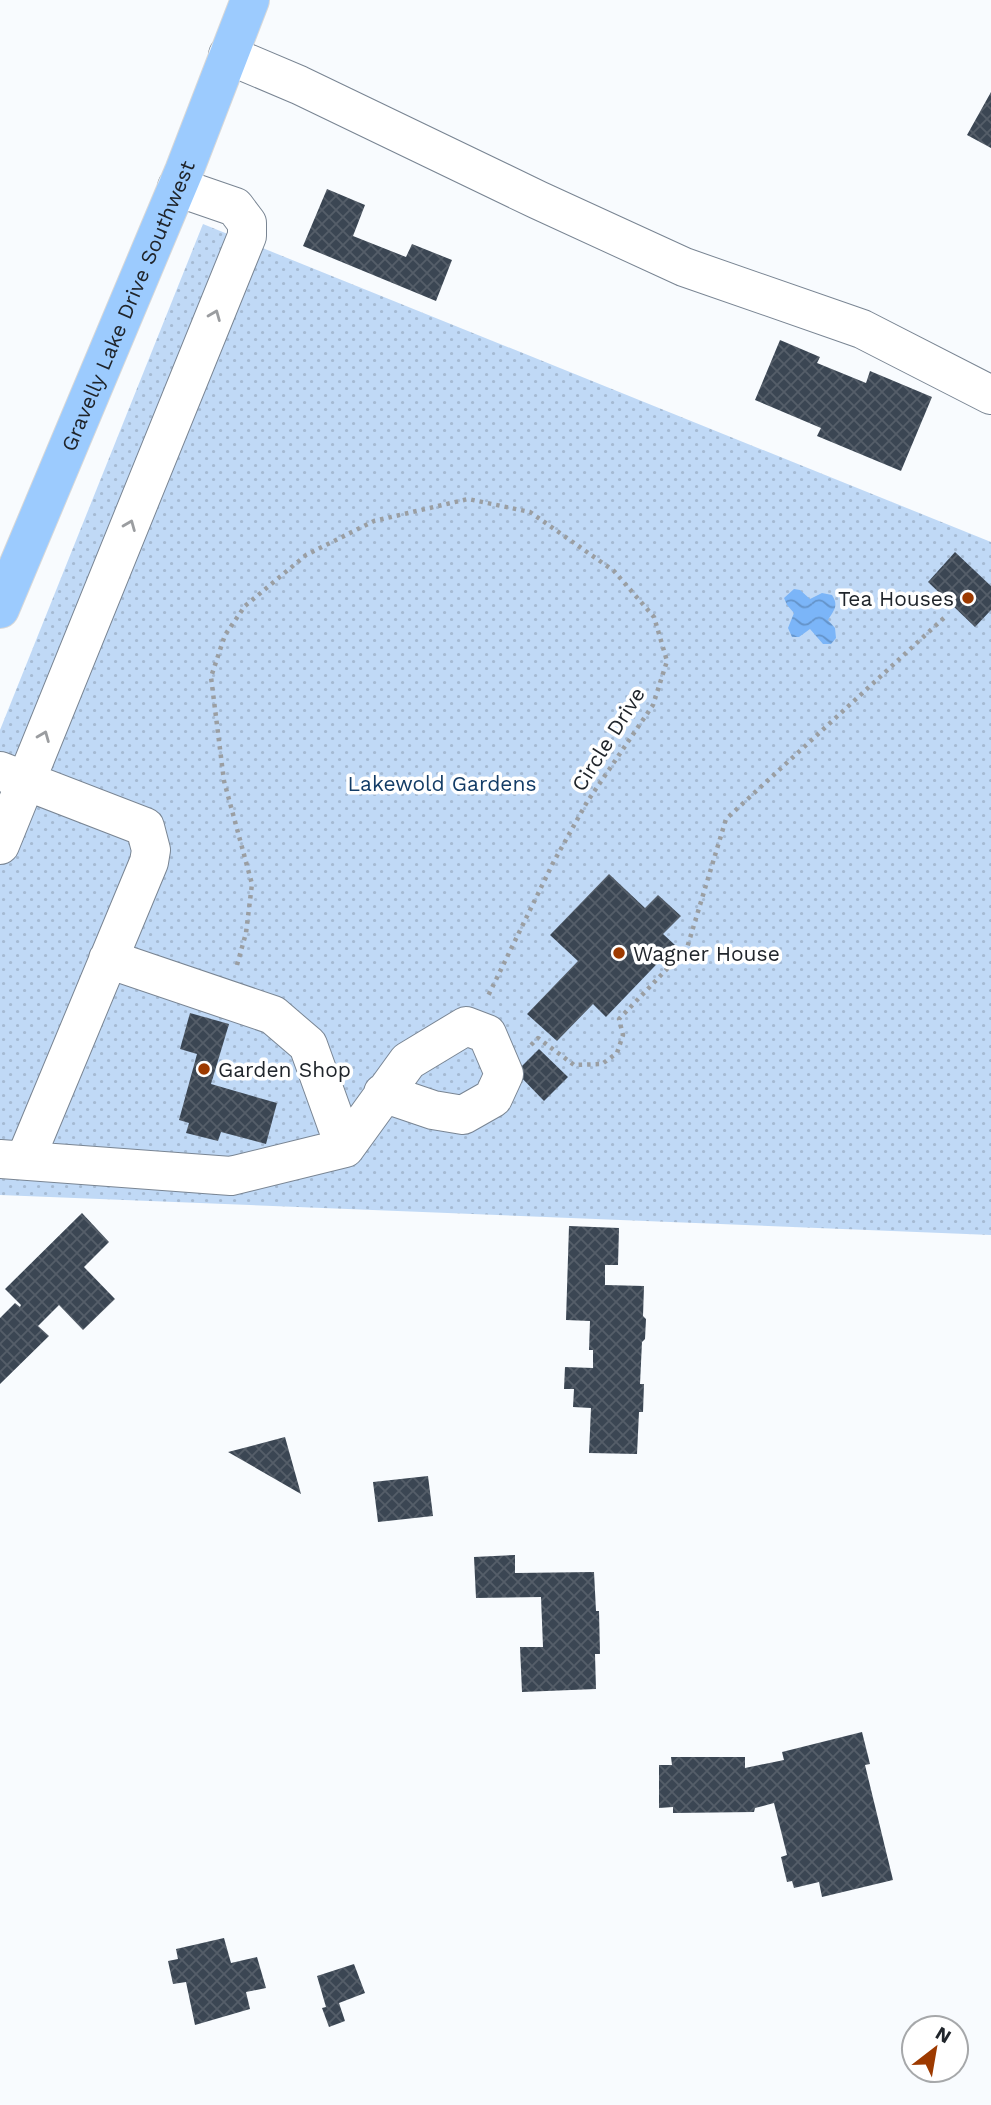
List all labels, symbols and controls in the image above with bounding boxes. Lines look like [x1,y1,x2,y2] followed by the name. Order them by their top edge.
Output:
[55,157,199,455] street label: Gravelly Lake Drive Southwest
[207,309,221,321] one-way arrow
[121,520,135,532] one-way arrow
[838,586,954,611] place label: Tea Houses
[960,590,976,606] marker: Tea Houses
[566,682,650,796] street label: Circle Drive
[36,731,50,743] one-way arrow
[347,771,537,796] park label: Lakewold Gardens
[633,941,780,966] place label: Wagner House
[611,945,627,961] marker: Wagner House
[218,1057,351,1082] place label: Garden Shop
[196,1061,212,1077] marker: Garden Shop
[900,2014,970,2084] north arrow
[932,2021,955,2048] text: N

